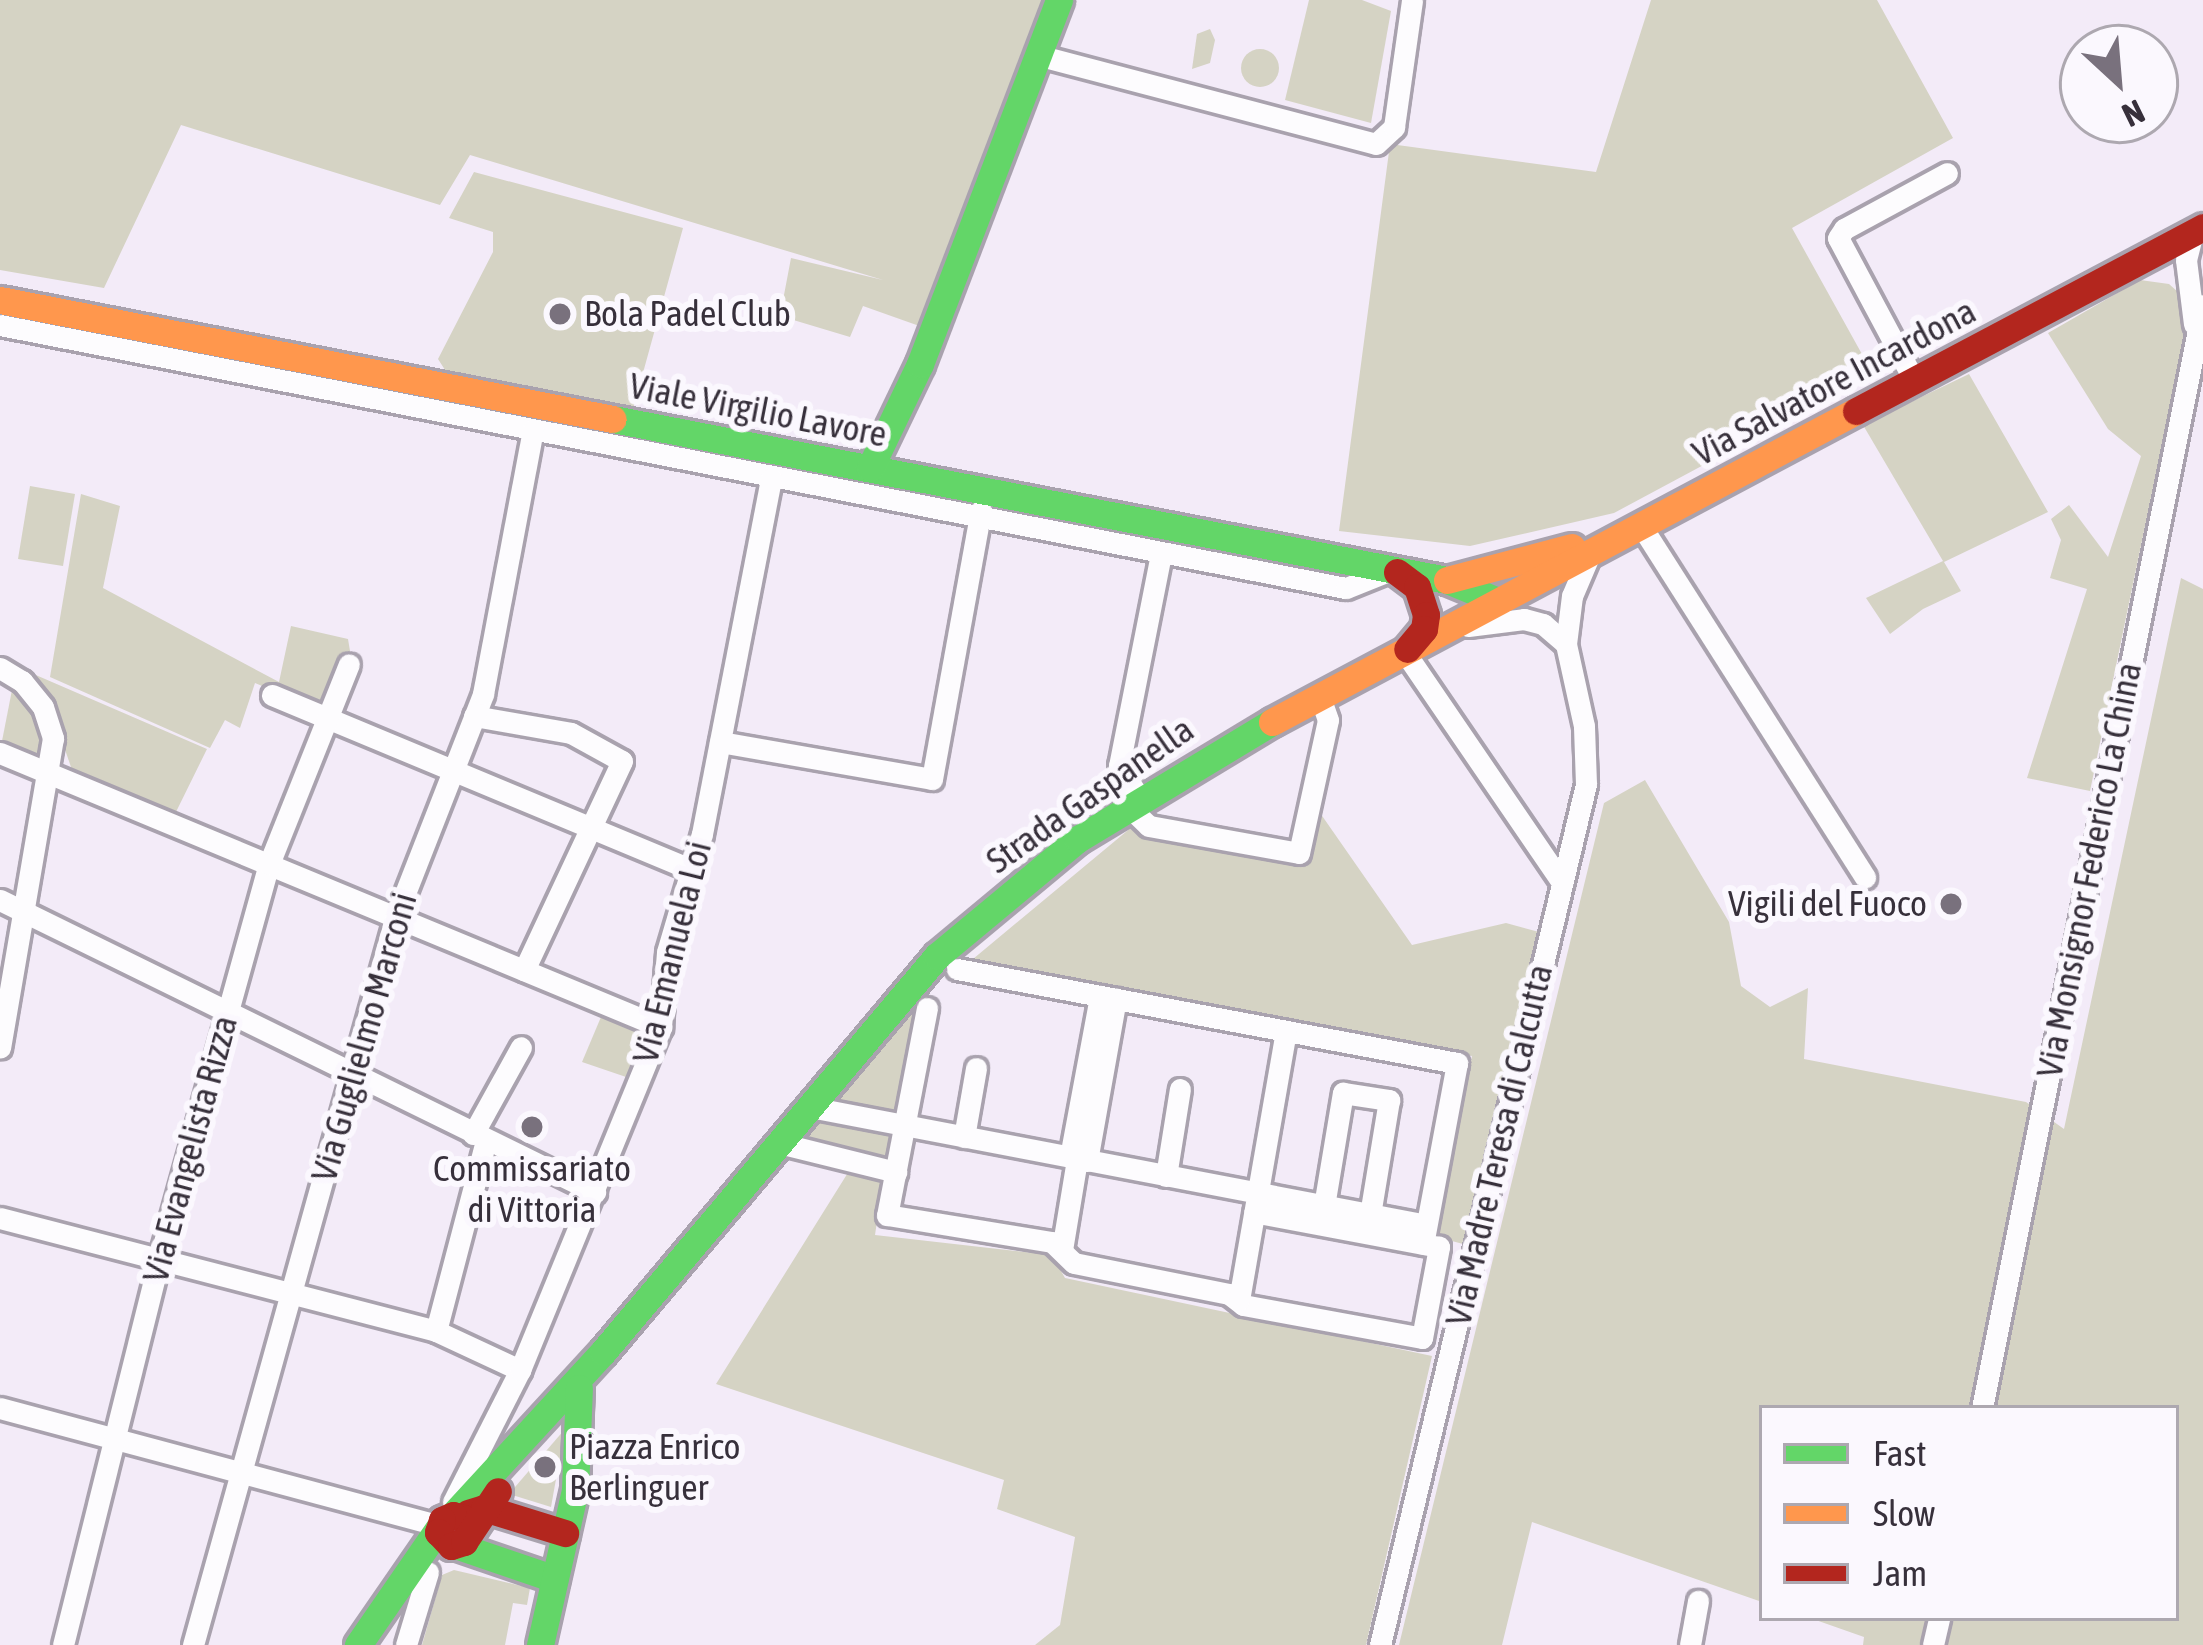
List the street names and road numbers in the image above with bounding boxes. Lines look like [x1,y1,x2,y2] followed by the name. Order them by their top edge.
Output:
[1685,289,1983,475] street label: Via Salvatore Incardona
[626,364,890,456] street label: Viale Virgilio Lavore
[2028,659,2150,1081] street label: Via Monsignor Federico La China
[978,708,1202,882] street label: Strada Gaspanella
[624,837,720,1067] street label: Via Emanuela Loi
[302,888,426,1186] street label: Via Guglielmo Marconi
[1436,960,1562,1330] street label: Via Madre Teresa di Calcutta
[134,1011,246,1287] street label: Via Evangelista Rizza

